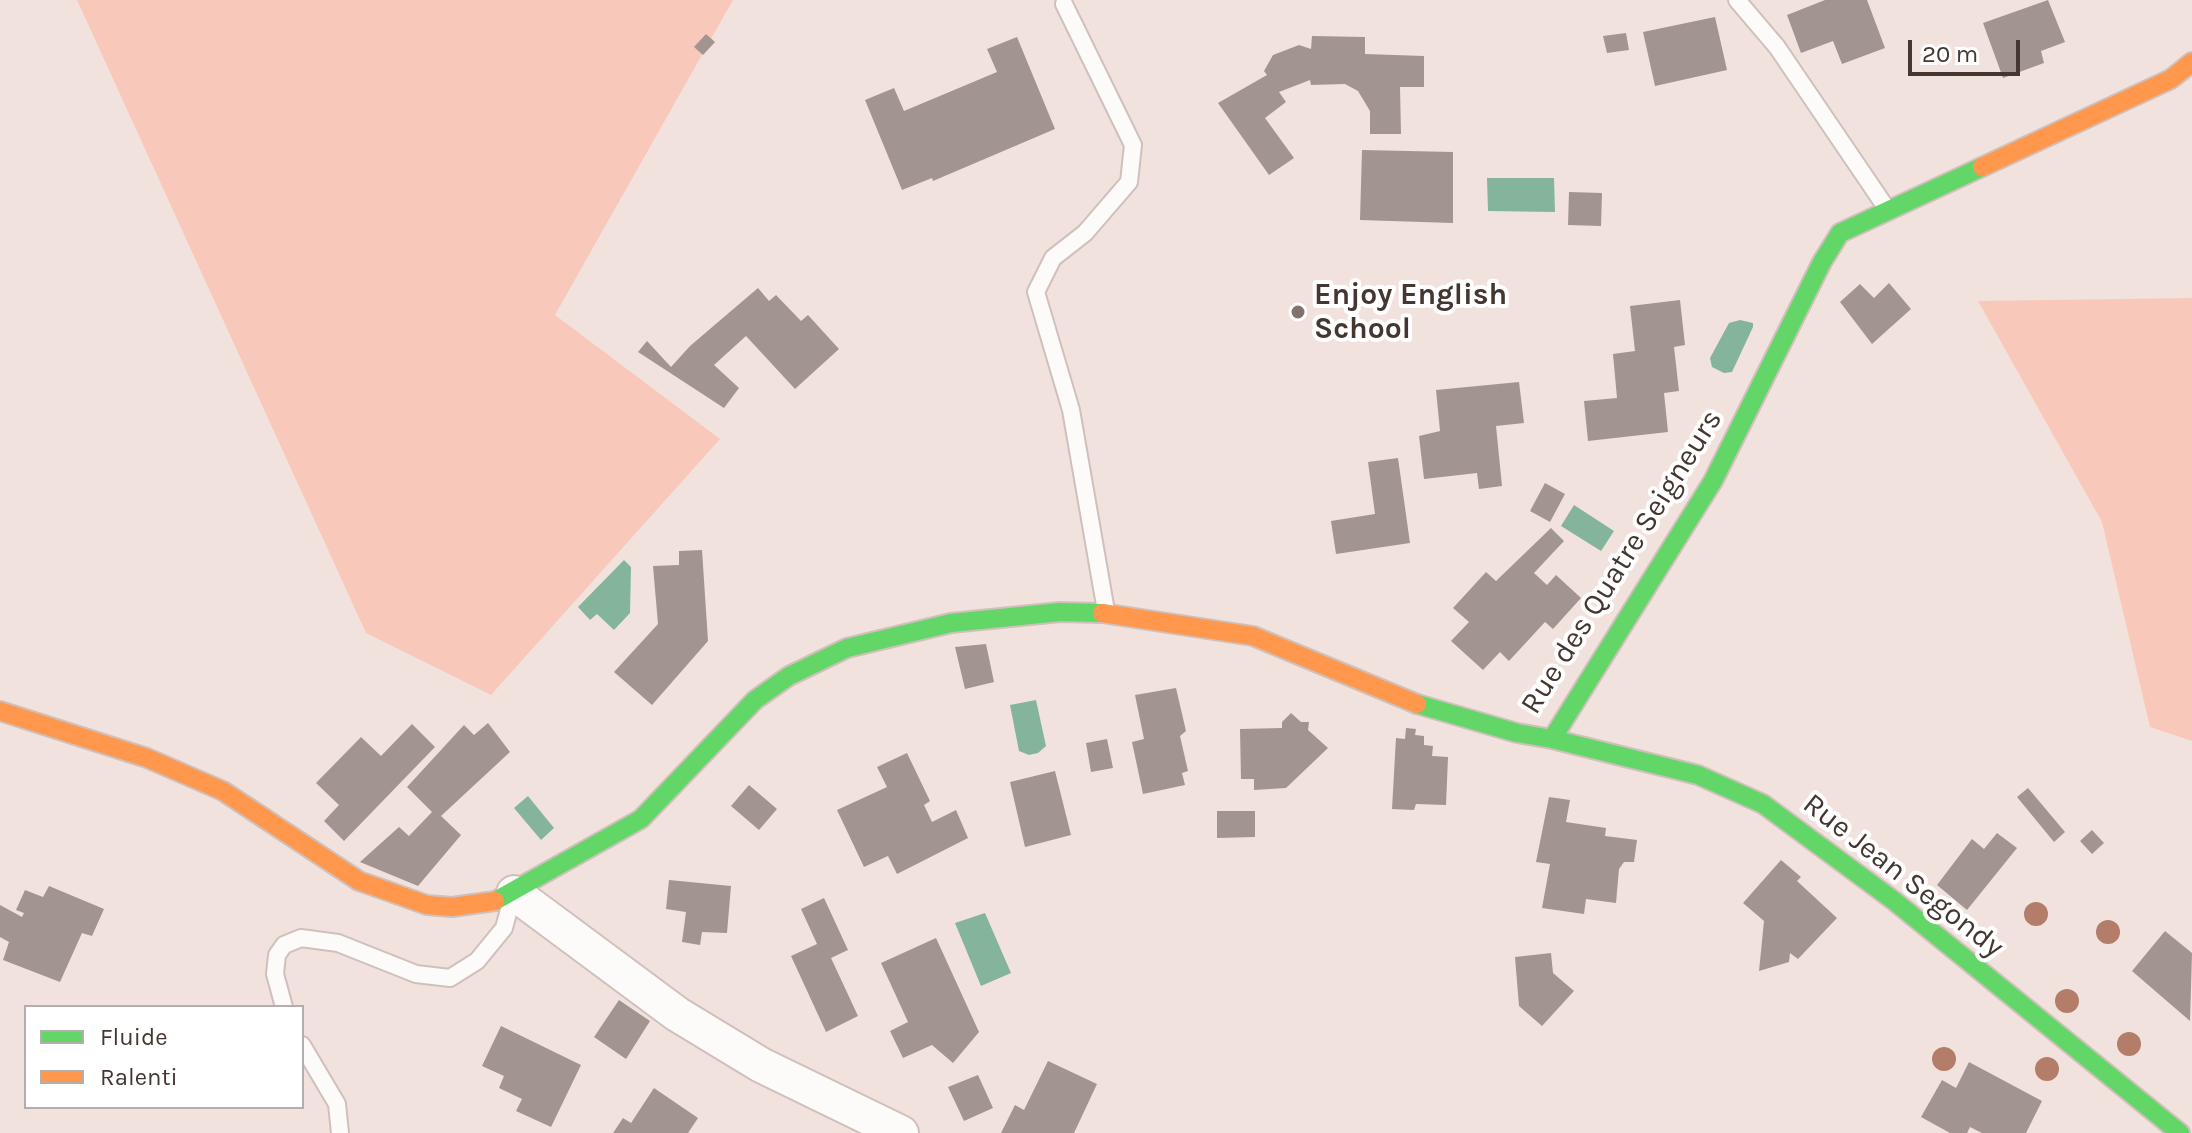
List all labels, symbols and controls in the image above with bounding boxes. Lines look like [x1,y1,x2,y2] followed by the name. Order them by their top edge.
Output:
[1912,24,2024,74] scale bar
[1922,40,1978,68] text: 20 m
[1314,277,1507,348] place label: Enjoy English School
[1289,303,1307,321] marker: Enjoy English School
[1514,403,1730,721] street label: Rue des Quatre Seigneurs
[1795,786,2011,966] street label: Rue Jean Segondy
[24,1005,304,1109] legend
[100,1023,168,1051] text: Fluide
[100,1063,178,1091] text: Ralenti

